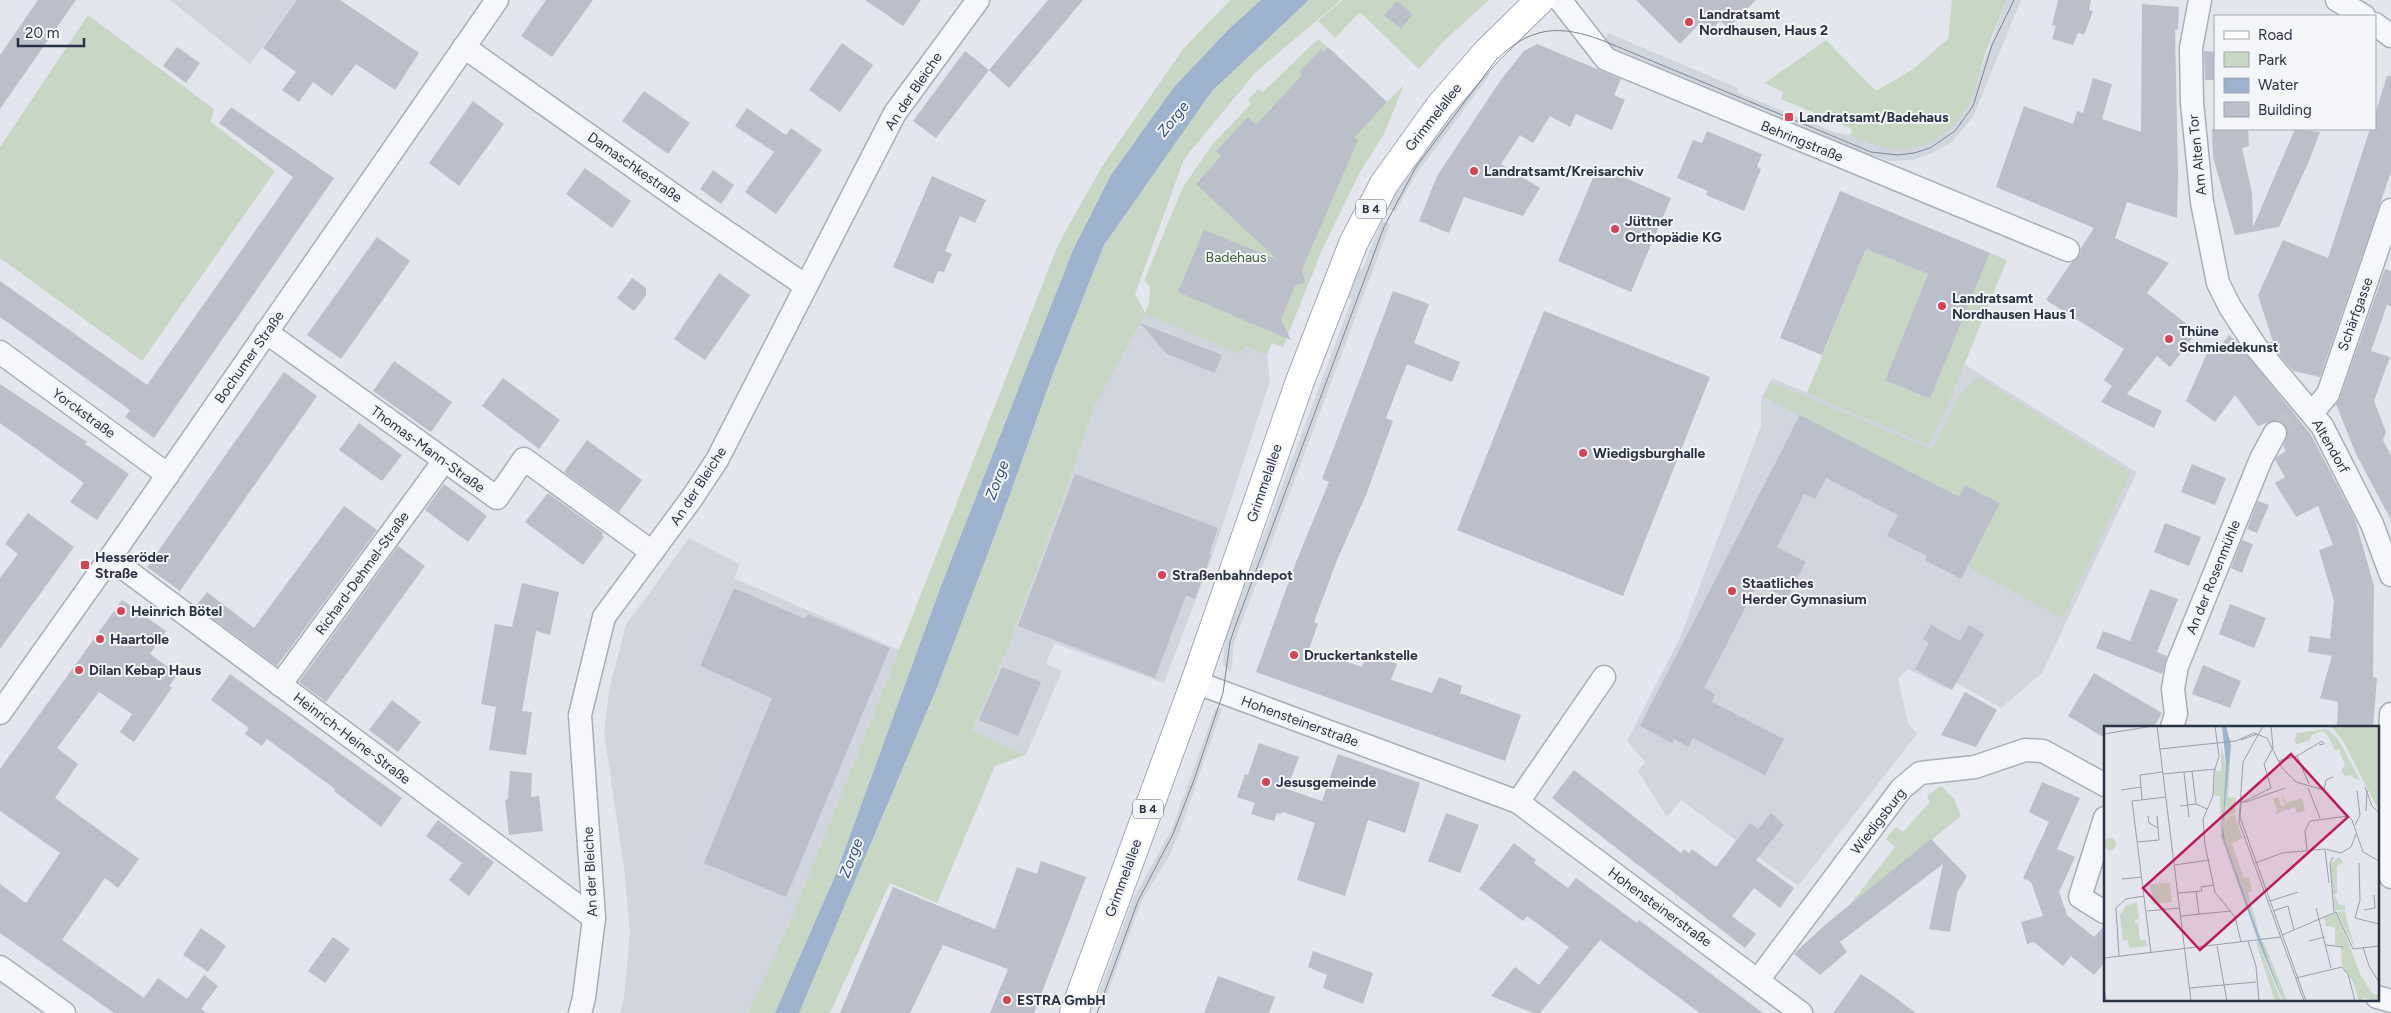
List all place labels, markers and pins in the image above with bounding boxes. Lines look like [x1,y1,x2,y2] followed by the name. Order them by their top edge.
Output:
[1699,6,1828,39] place label: Landratsamt Nordhausen, Haus 2
[1683,16,1695,28] marker: Landratsamt Nordhausen, Haus 2
[1799,109,1949,126] place label: Landratsamt/Badehaus
[1783,111,1795,123] marker: Landratsamt/Badehaus
[1484,163,1644,180] place label: Landratsamt/Kreisarchiv
[1468,165,1480,177] marker: Landratsamt/Kreisarchiv
[1625,213,1722,246] place label: Jüttner Orthopädie KG
[1609,223,1621,235] marker: Jüttner Orthopädie KG
[1952,290,2075,323] place label: Landratsamt Nordhausen Haus 1
[1936,300,1948,312] marker: Landratsamt Nordhausen Haus 1
[2179,323,2279,356] place label: Thüne Schmiedekunst
[2163,333,2175,345] marker: Thüne Schmiedekunst
[1593,445,1705,462] place label: Wiedigsburghalle
[1577,447,1589,459] marker: Wiedigsburghalle
[95,549,170,582] place label: Hesseröder Straße
[79,559,91,571] marker: Hesseröder Straße
[1172,567,1293,584] place label: Straßenbahndepot
[1156,569,1168,581] marker: Straßenbahndepot
[1742,575,1867,608] place label: Staatliches Herder Gymnasium
[1726,585,1738,597] marker: Staatliches Herder Gymnasium
[131,603,222,620] place label: Heinrich Bötel
[115,605,127,617] marker: Heinrich Bötel
[110,631,169,648] place label: Haartolle
[94,633,106,645] marker: Haartolle
[1304,647,1418,664] place label: Druckertankstelle
[1288,649,1300,661] marker: Druckertankstelle
[89,662,202,679] place label: Dilan Kebap Haus
[73,664,85,676] marker: Dilan Kebap Haus
[1276,774,1377,791] place label: Jesusgemeinde
[1260,776,1272,788] marker: Jesusgemeinde
[1017,992,1106,1009] place label: ESTRA GmbH
[1001,994,1013,1006] marker: ESTRA GmbH

